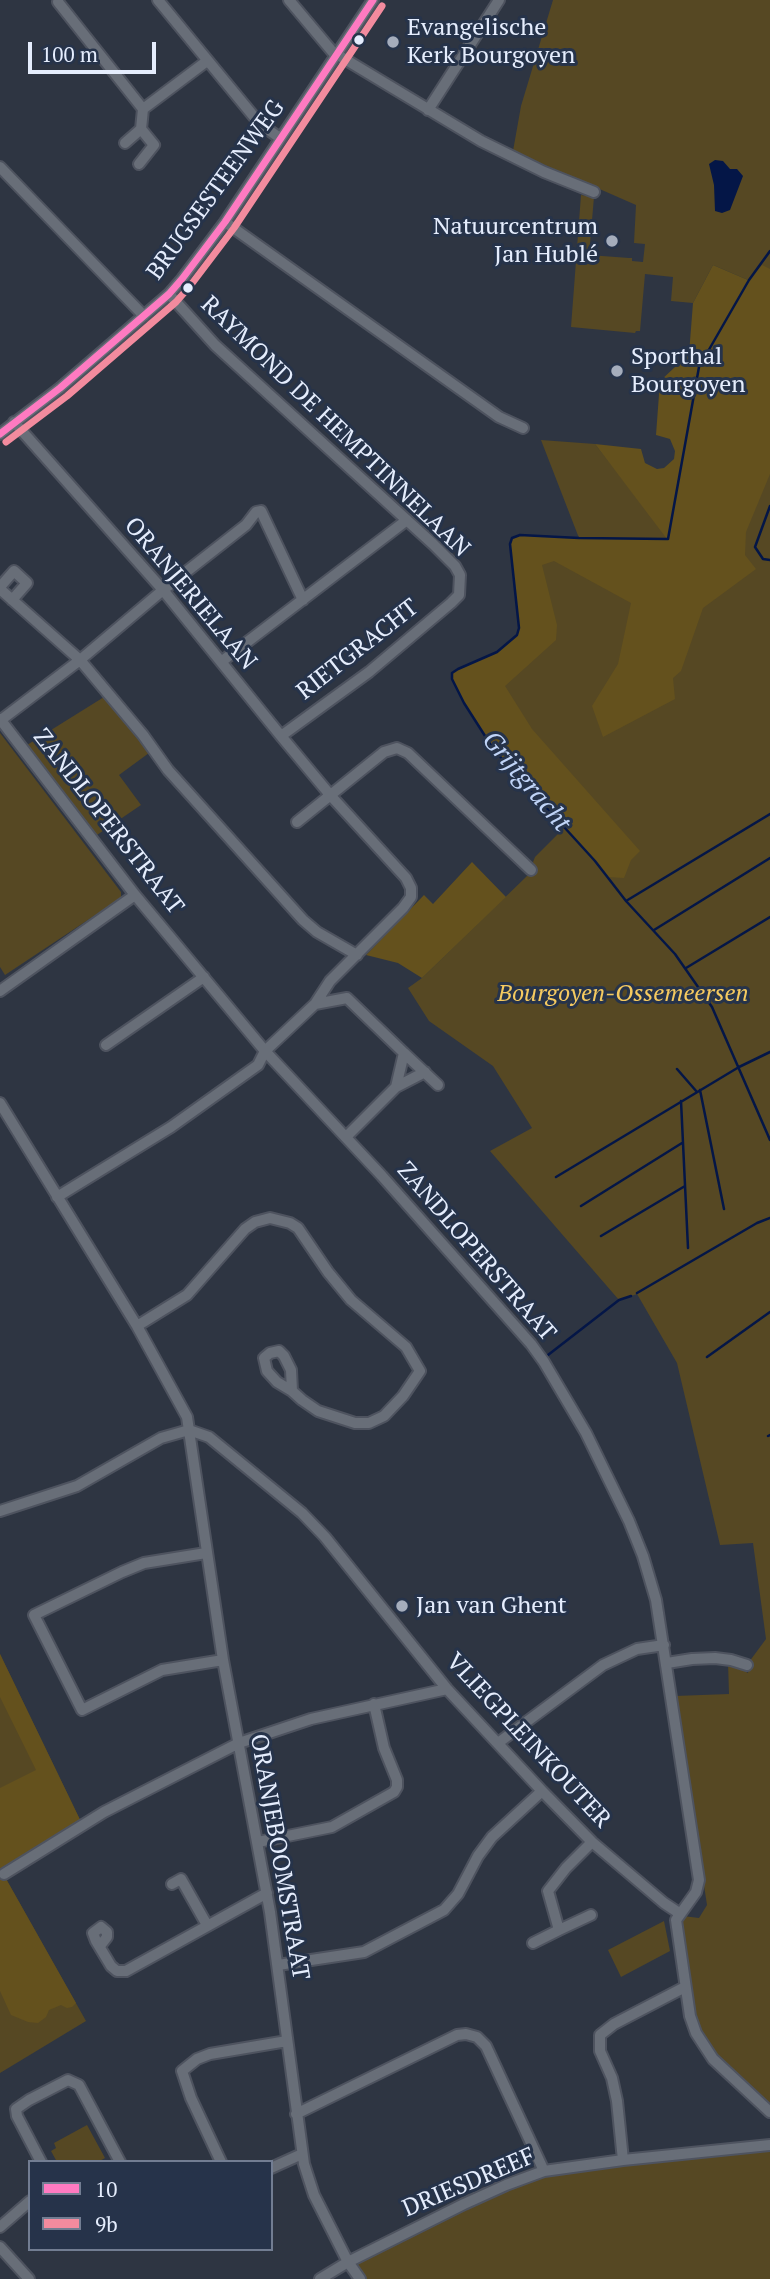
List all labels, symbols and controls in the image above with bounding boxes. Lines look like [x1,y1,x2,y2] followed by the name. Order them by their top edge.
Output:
[407,14,575,70] place label: Evangelische Kerk Bourgoyen
[32,28,159,72] scale bar
[352,33,366,47] unlabelled marker
[385,34,401,50] marker: Evangelische Kerk Bourgoyen
[41,40,98,68] text: 100 m
[141,94,291,286] street label: BRUGSESTEENWEG
[433,213,598,269] place label: Natuurcentrum Jan Hublé
[604,233,620,249] marker: Natuurcentrum Jan Hublé
[181,281,195,295] unlabelled marker
[194,290,476,564] street label: RAYMOND DE HEMPTINNELAAN
[631,343,746,399] place label: Sporthal Bourgoyen
[609,363,625,379] marker: Sporthal Bourgoyen
[118,512,262,676] street label: ORANJERIELAAN
[291,594,425,706] street label: RIETGRACHT
[27,723,189,921] street label: ZANDLOPERSTRAAT
[475,725,577,839] water label: Grijtgracht
[497,980,749,1008] park label: Bourgoyen-Ossemeersen
[390,1157,562,1347] street label: ZANDLOPERSTRAAT
[416,1592,567,1620] place label: Jan van Ghent
[394,1598,410,1614] marker: Jan van Ghent
[439,1648,617,1834] street label: VLIEGPLEINKOUTER
[243,1732,315,1982] street label: ORANJEBOOMSTRAAT
[399,2142,539,2224] street label: DRIESDREEF
[28,2160,273,2251] legend
[95,2175,117,2203] text: 10
[95,2210,118,2238] text: 9b

